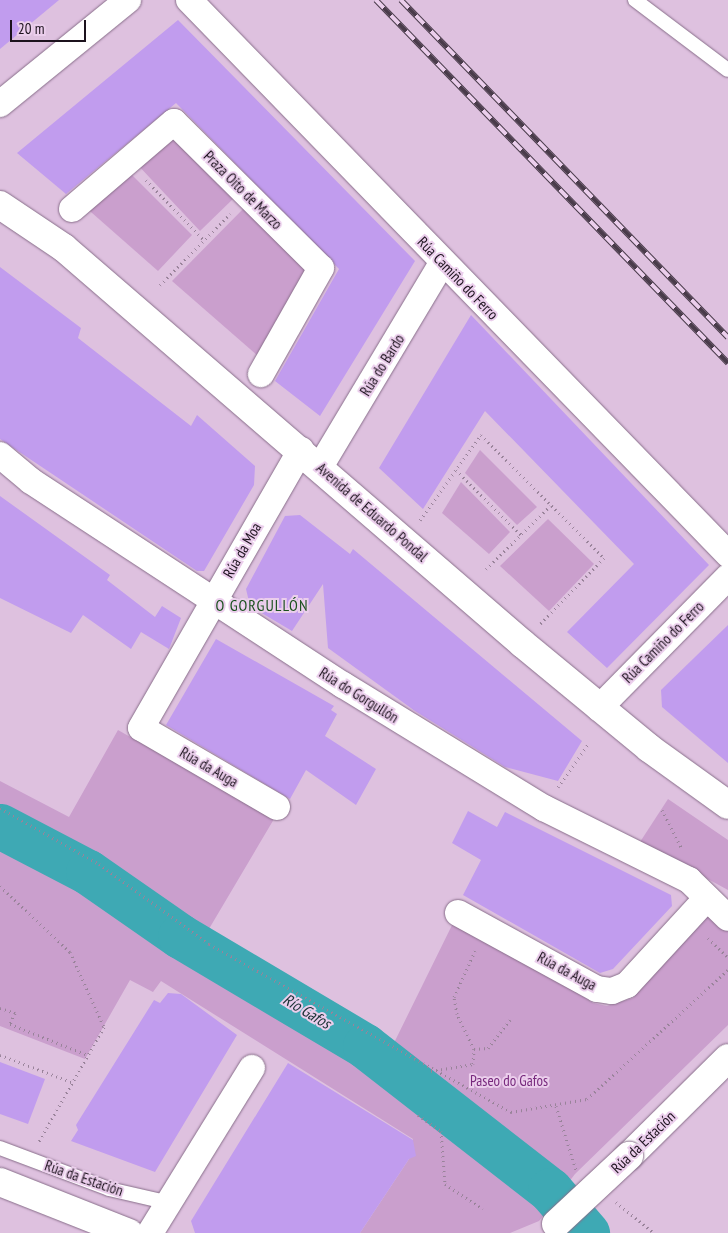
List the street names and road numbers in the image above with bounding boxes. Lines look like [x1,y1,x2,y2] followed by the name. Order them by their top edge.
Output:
[200,147,286,233] street label: Praza Oito de Marzo
[414,233,502,323] street label: Rúa Camiño do Ferro
[356,331,408,399] street label: Rúa do Bardo
[313,459,431,565] street label: Avenida de Eduardo Pondal
[219,519,265,581] street label: Rúa da Moa
[618,597,708,687] street label: Rúa Camiño do Ferro
[316,664,402,726] street label: Rúa do Gorgullón
[177,743,241,791] street label: Rúa da Auga
[534,948,600,994] street label: Rúa da Auga
[607,1107,679,1177] street label: Rúa da Estación
[42,1156,126,1200] street label: Rúa da Estación

